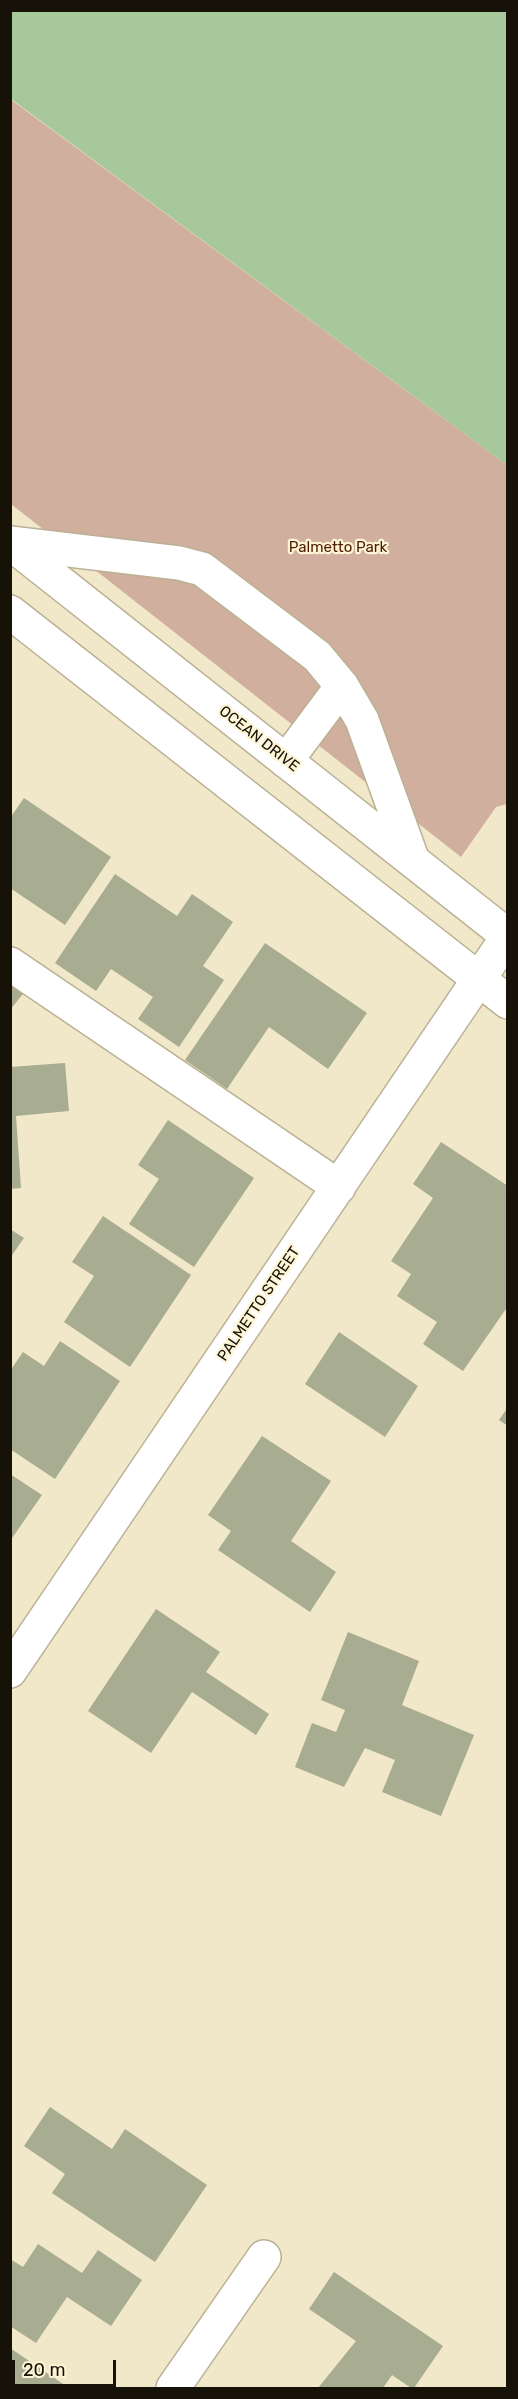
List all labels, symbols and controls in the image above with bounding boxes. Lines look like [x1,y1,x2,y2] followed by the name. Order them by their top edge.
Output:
[289,539,387,557] park label: Palmetto Park
[215,702,303,776] street label: OCEAN DRIVE
[214,1243,304,1365] street label: PALMETTO STREET
[15,2348,118,2386] scale bar
[23,2359,65,2381] text: 20 m

